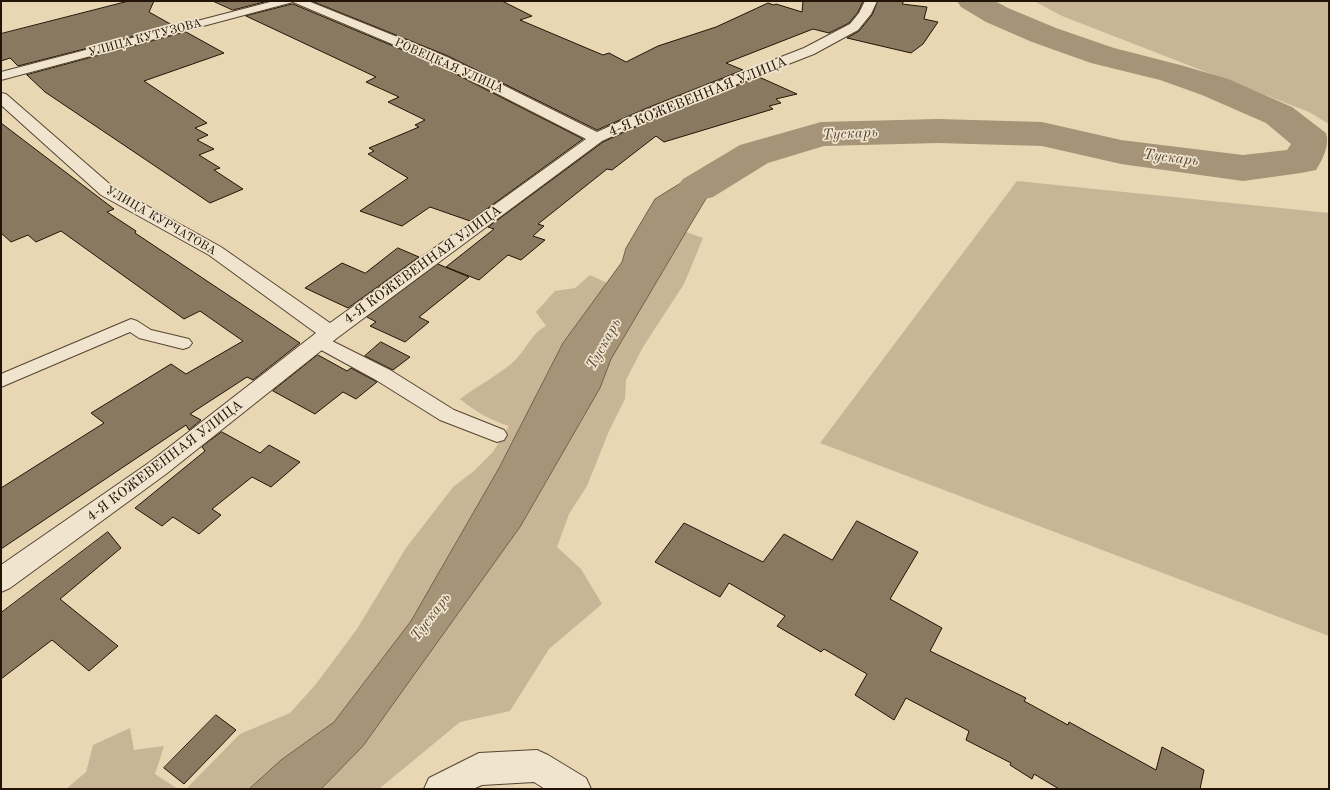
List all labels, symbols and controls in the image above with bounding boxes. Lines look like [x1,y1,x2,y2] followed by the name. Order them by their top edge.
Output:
[87,16,203,60] street label: УЛИЦА КУТУЗОВА
[392,35,506,97] street label: РОВЕЦКАЯ УЛИЦА
[606,53,790,141] street label: 4-Я КОЖЕВЕННАЯ УЛИЦА
[822,124,878,144] water label: Тускарь
[1142,146,1200,170] water label: Тускарь
[103,183,219,259] street label: УЛИЦА КУРЧАТОВА
[341,202,505,328] street label: 4-Я КОЖЕВЕННАЯ УЛИЦА
[583,315,625,373] water label: Тускарь
[84,397,246,525] street label: 4-Я КОЖЕВЕННАЯ УЛИЦА
[407,589,455,645] water label: Тускарь

